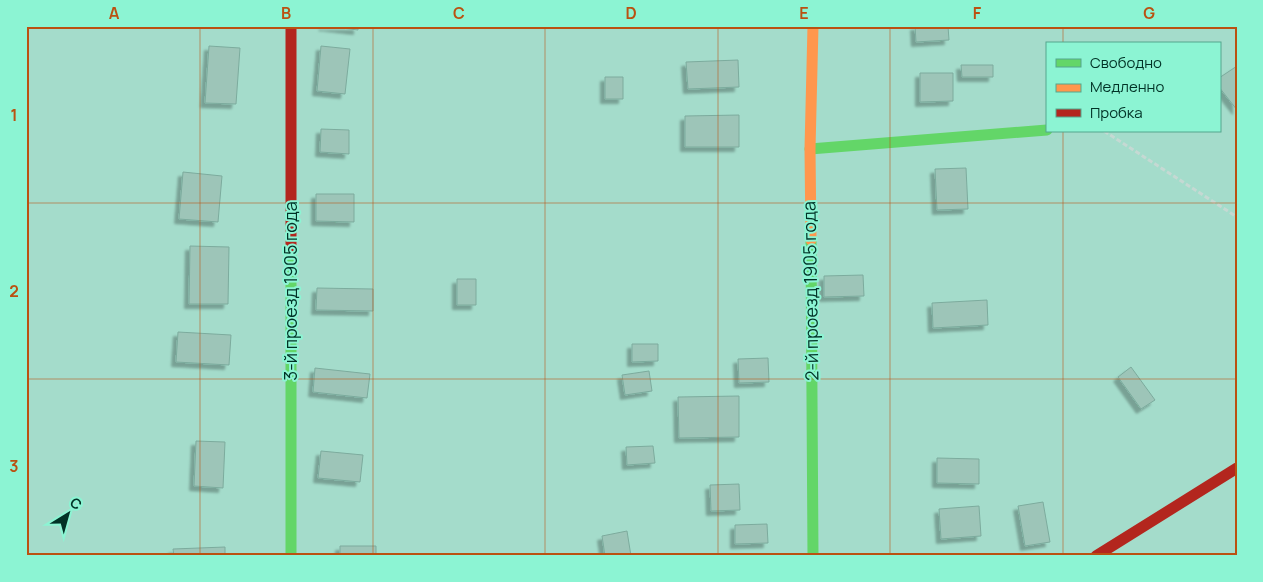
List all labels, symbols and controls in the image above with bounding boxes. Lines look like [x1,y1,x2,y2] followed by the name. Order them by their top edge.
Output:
[109,2,120,24] text: A
[281,2,291,24] text: B
[453,2,465,24] text: C
[625,2,637,24] text: D
[799,2,809,24] text: E
[973,2,982,24] text: F
[1143,2,1155,24] text: G
[1046,42,1220,132] legend
[1090,52,1162,73] text: Свободно
[1090,76,1164,97] text: Медленно
[1090,102,1143,123] text: Пробка
[10,104,18,126] text: 1
[278,201,302,381] street label: 3-й проезд 1905 года
[796,201,824,381] street label: 2-й проезд 1905 года
[9,280,19,302] text: 2
[9,455,19,477] text: 3
[42,490,92,540] north arrow
[66,493,86,514] text: С

